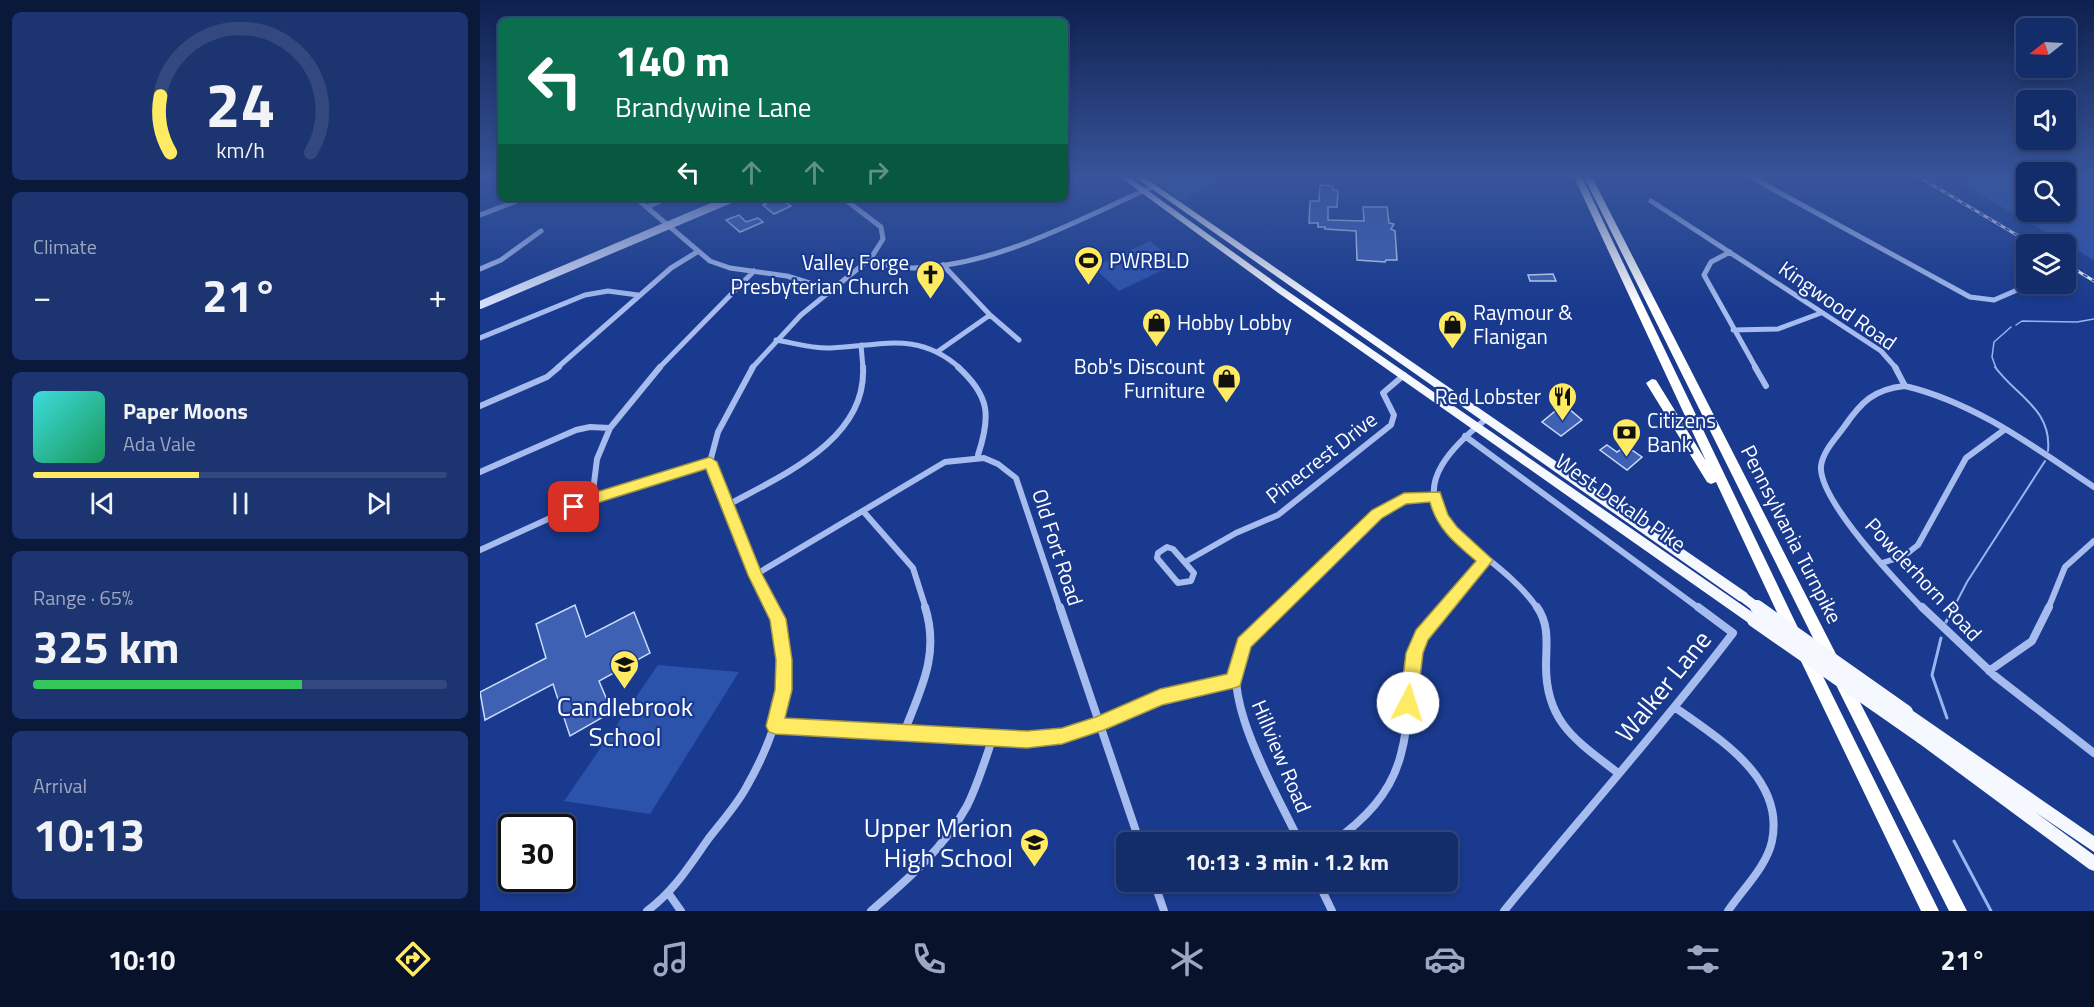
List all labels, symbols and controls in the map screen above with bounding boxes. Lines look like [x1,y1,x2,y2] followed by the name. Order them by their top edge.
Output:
[2016,18,2076,78] north arrow
[2016,18,2076,294] map controls
[615,28,730,92] text: 140 m
[516,42,594,120] icon: left
[205,56,275,151] text: 24
[615,86,811,127] text: Brandywine Lane
[2016,90,2076,150] button: sound
[216,134,264,166] text: km/h
[672,156,705,189] icon: left
[735,156,768,189] icon: ahead
[798,156,831,189] icon: ahead
[861,156,894,189] icon: right
[2016,162,2076,222] button: search
[33,231,97,262] text: Climate
[2016,234,2076,294] button: layers
[1072,244,1104,286] sports icon: PWRBLD
[1109,244,1190,276] place label: PWRBLD
[731,246,909,302] place label: Valley Forge Presbyterian Church
[1772,252,1904,358] street label: Kingwood Road
[914,258,946,300] church icon: Valley Forge Presbyterian Church
[202,261,278,329] text: 21°
[33,271,51,321] text: −
[429,271,447,321] text: +
[1473,296,1573,352] place label: Raymour & Flanigan
[1140,306,1172,348] shop icon: Hobby Lobby
[1177,306,1292,338] place label: Hobby Lobby
[1436,308,1468,350] shop icon: Raymour & Flanigan
[1074,350,1206,406] place label: Bob's Discount Furniture
[1210,362,1242,404] shop icon: Bob's Discount Furniture
[1435,380,1541,412] place label: Red Lobster
[1546,380,1578,422] restaurant icon: Red Lobster
[123,394,248,428] text: Paper Moons
[1259,403,1383,511] street label: Pinecrest Drive
[1647,404,1716,460] place label: Citizens Bank
[1610,416,1642,458] bank icon: Citizens Bank
[123,428,196,459] text: Ada Vale
[1733,439,1851,629] street label: Pennsylvania Turnpike
[1549,445,1693,559] street label: West Dekalb Pike
[548,481,599,532] pin
[1024,485,1092,609] street label: Old Fort Road
[86,487,119,520] icon: previous
[224,487,257,520] icon: pause
[362,487,395,520] icon: next
[557,490,590,523] icon: arrive
[1858,510,1990,648] street label: Powderhorn Road
[33,582,133,613] text: Range · 65%
[33,612,179,680] text: 325 km
[1606,622,1720,750] street label: Walker Lane
[609,648,641,690] school or university icon: Candlebrook School
[1376,671,1440,735] position arrow
[557,687,693,756] place label: Candlebrook School
[1244,695,1320,817] street label: Hillview Road
[33,770,87,801] text: Arrival
[33,800,145,868] text: 10:13
[864,808,1013,877] place label: Upper Merion High School
[498,814,576,892] speed limit sign: 30
[1018,826,1050,868] school or university icon: Upper Merion High School
[1185,845,1389,879] text: 10:13 · 3 min · 1.2 km
[392,938,434,980] icon: directions
[650,938,692,980] icon: music
[908,938,950,980] icon: phone
[1166,938,1208,980] icon: climate
[1424,938,1466,980] icon: car
[1682,938,1724,980] icon: filters
[108,939,175,980] text: 10:10
[1940,939,1986,980] text: 21°

